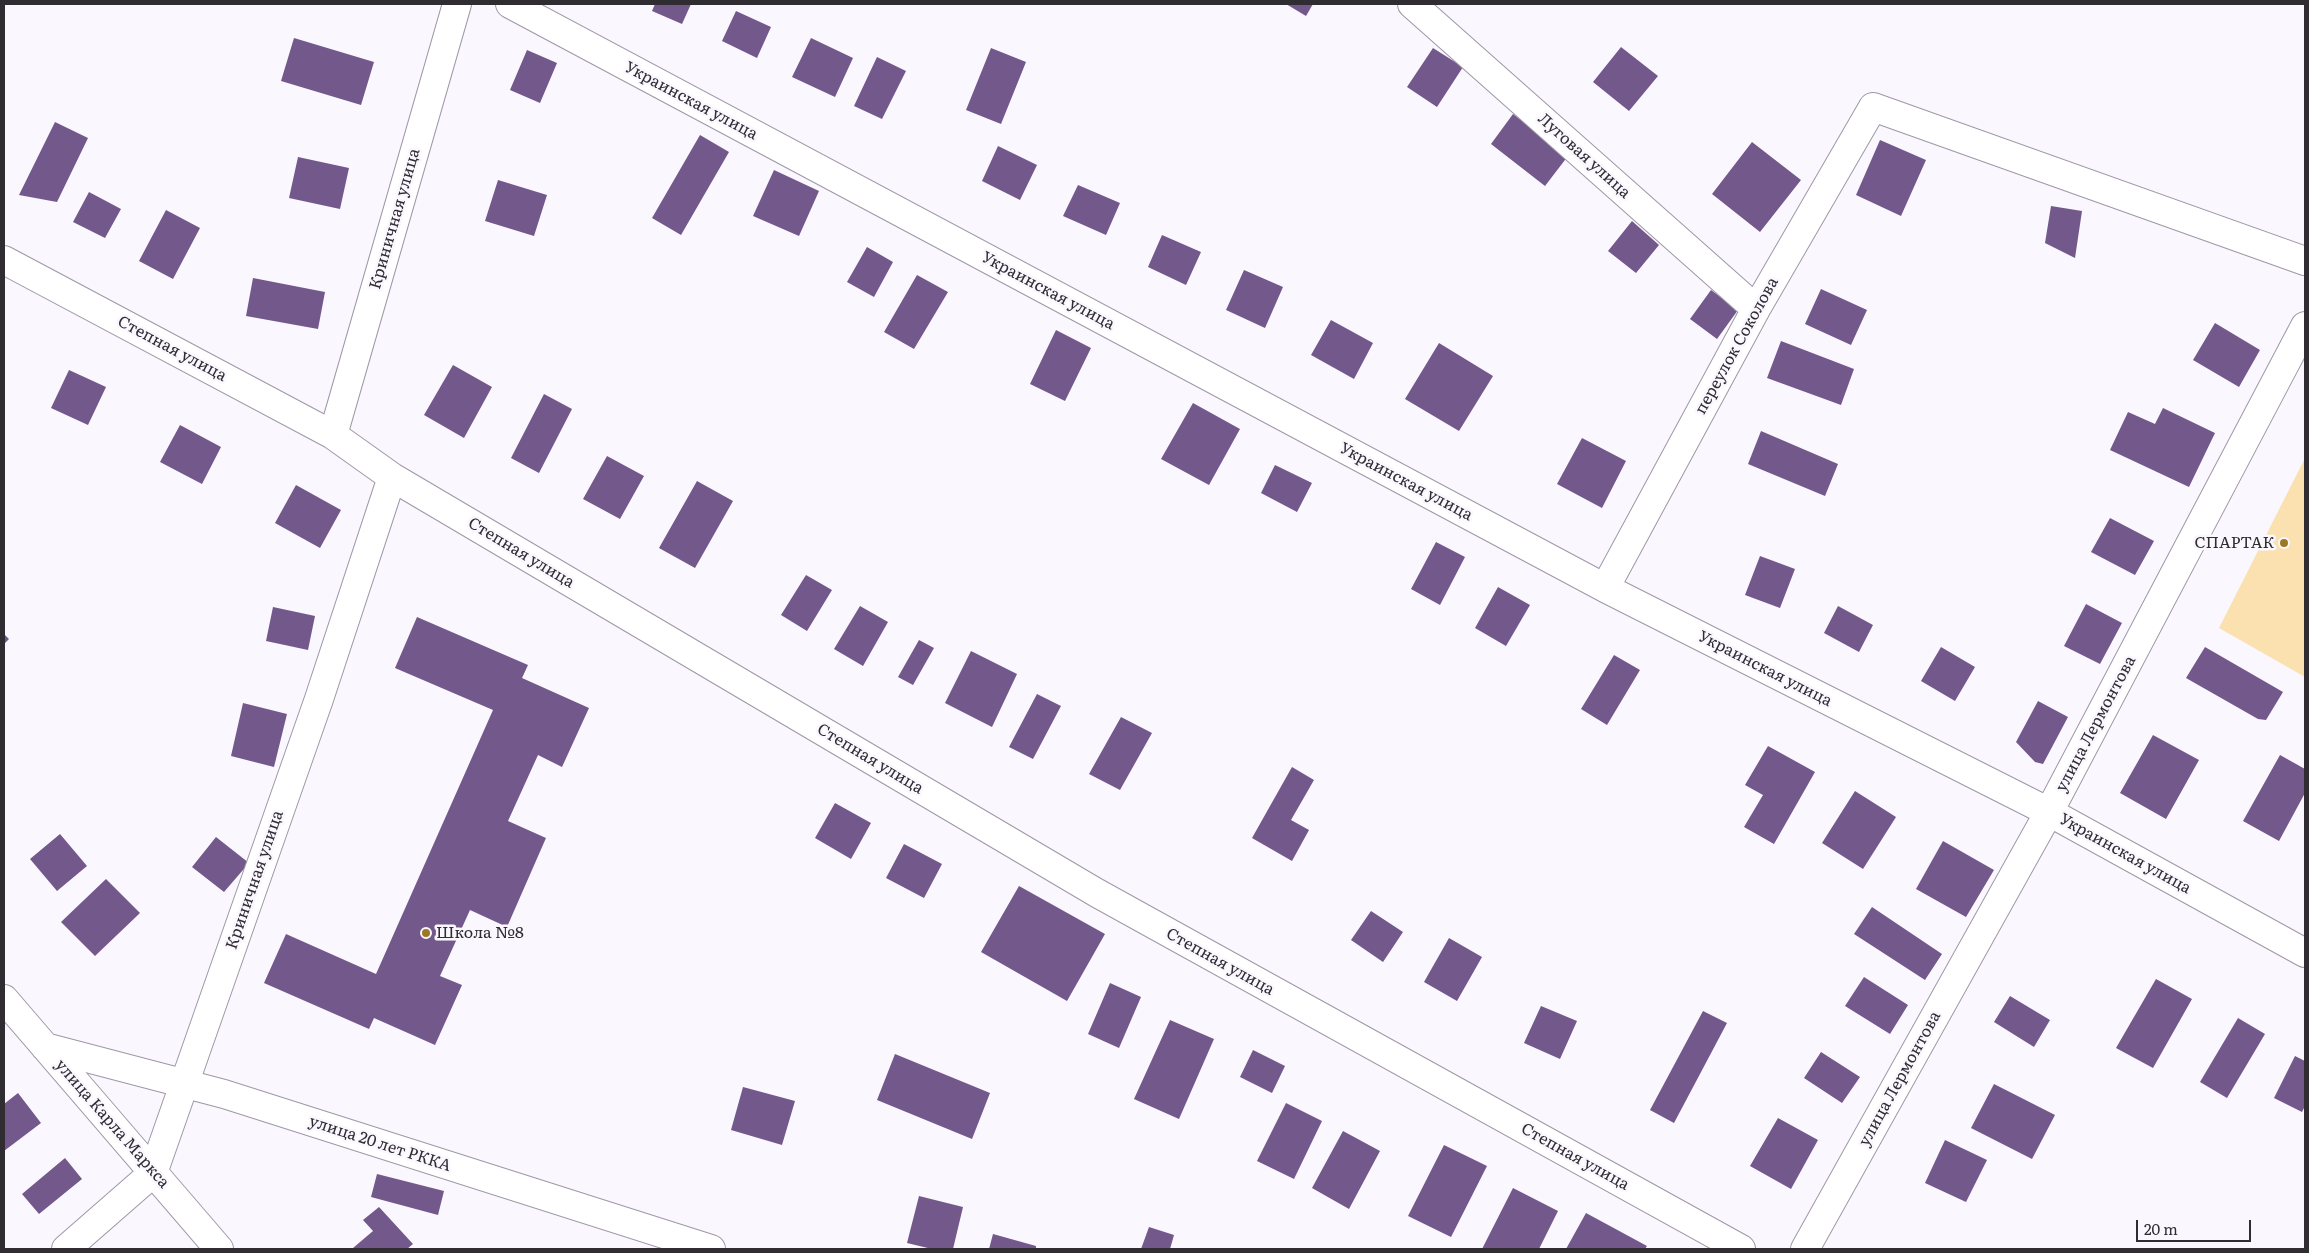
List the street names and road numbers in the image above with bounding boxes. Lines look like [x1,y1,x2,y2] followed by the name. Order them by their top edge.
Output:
[621,58,761,144] street label: Украинская улица
[1534,109,1634,203] street label: Луговая улица
[366,146,424,292] street label: Криничная улица
[978,248,1118,334] street label: Украинская улица
[1691,274,1783,418] street label: переулок Соколова
[114,312,230,386] street label: Степная улица
[1336,439,1476,525] street label: Украинская улица
[464,514,578,592] street label: Степная улица
[1695,627,1835,711] street label: Украинская улица
[2052,653,2140,795] street label: улица Лермонтова
[813,720,927,798] street label: Степная улица
[222,808,288,952] street label: Криничная улица
[2056,810,2194,898] street label: Украинская улица
[1163,924,1277,1000] street label: Степная улица
[1855,1008,1945,1150] street label: улица Лермонтова
[51,1056,173,1192] street label: улица Карла Маркса
[307,1112,453,1176] street label: улица 20 лет РККА
[1518,1119,1632,1195] street label: Степная улица

